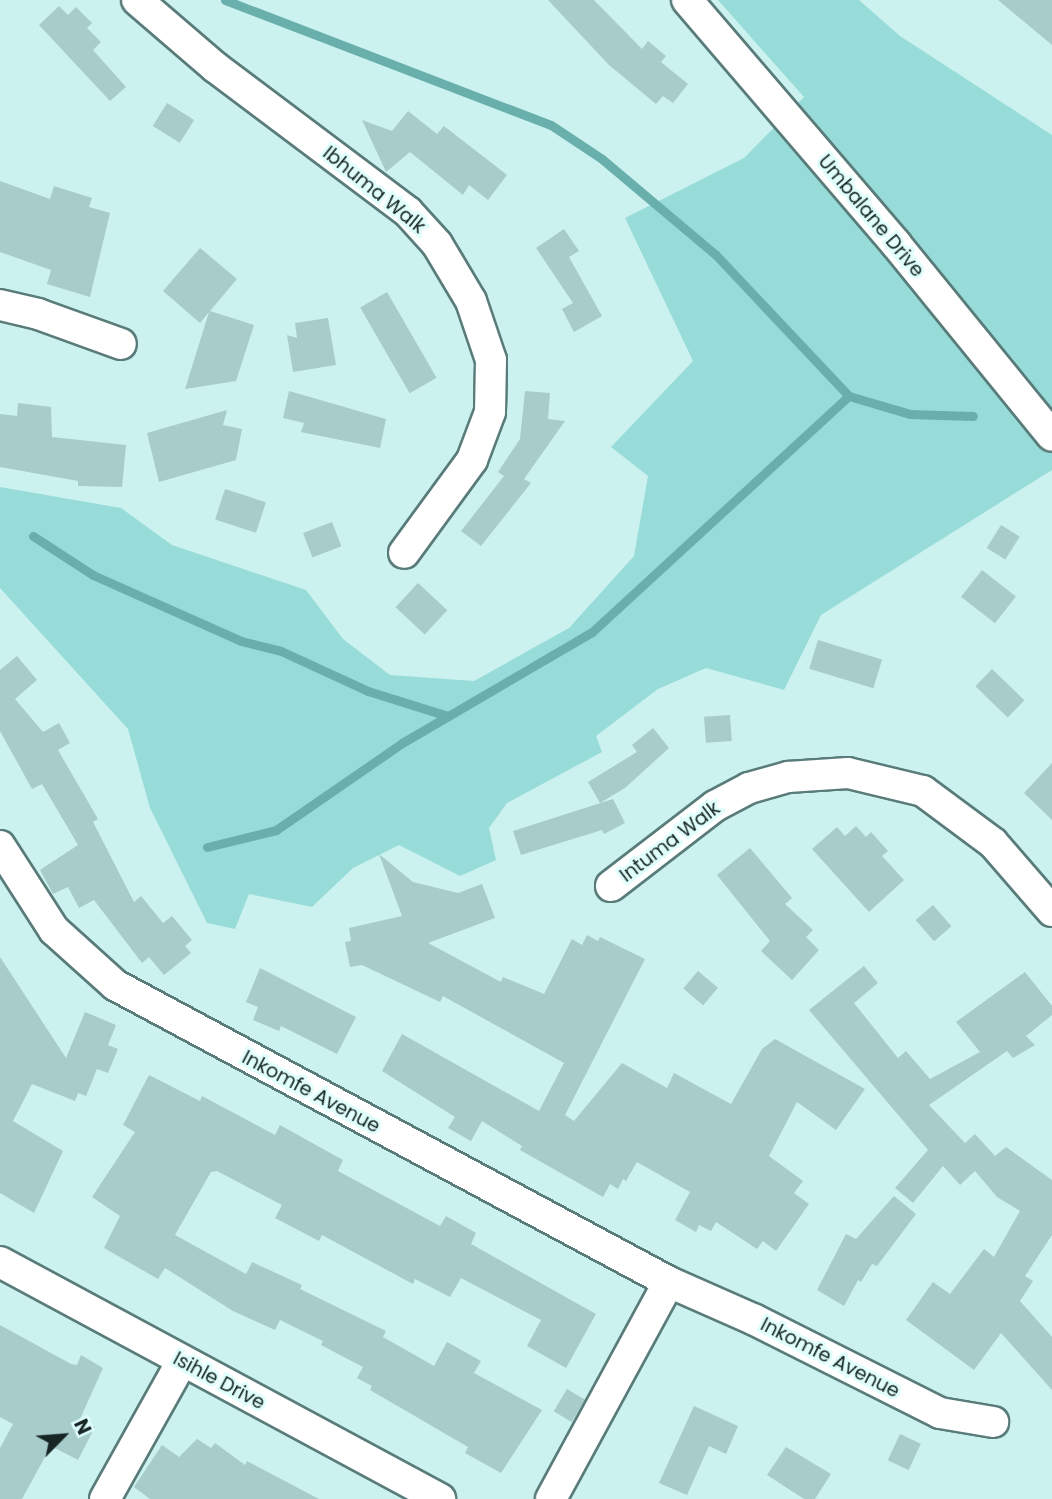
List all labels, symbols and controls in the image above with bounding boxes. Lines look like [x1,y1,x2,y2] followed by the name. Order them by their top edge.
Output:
[318,142,430,238] street label: Ibhuma Walk
[813,150,929,282] street label: Umbalane Drive
[616,797,724,887] street label: Intuma Walk
[238,1046,384,1138] street label: Inkomfe Avenue
[757,1313,903,1403] street label: Inkomfe Avenue
[169,1347,269,1415] street label: Isihle Drive
[28,1401,98,1471] north arrow
[67,1415,98,1439] text: N

